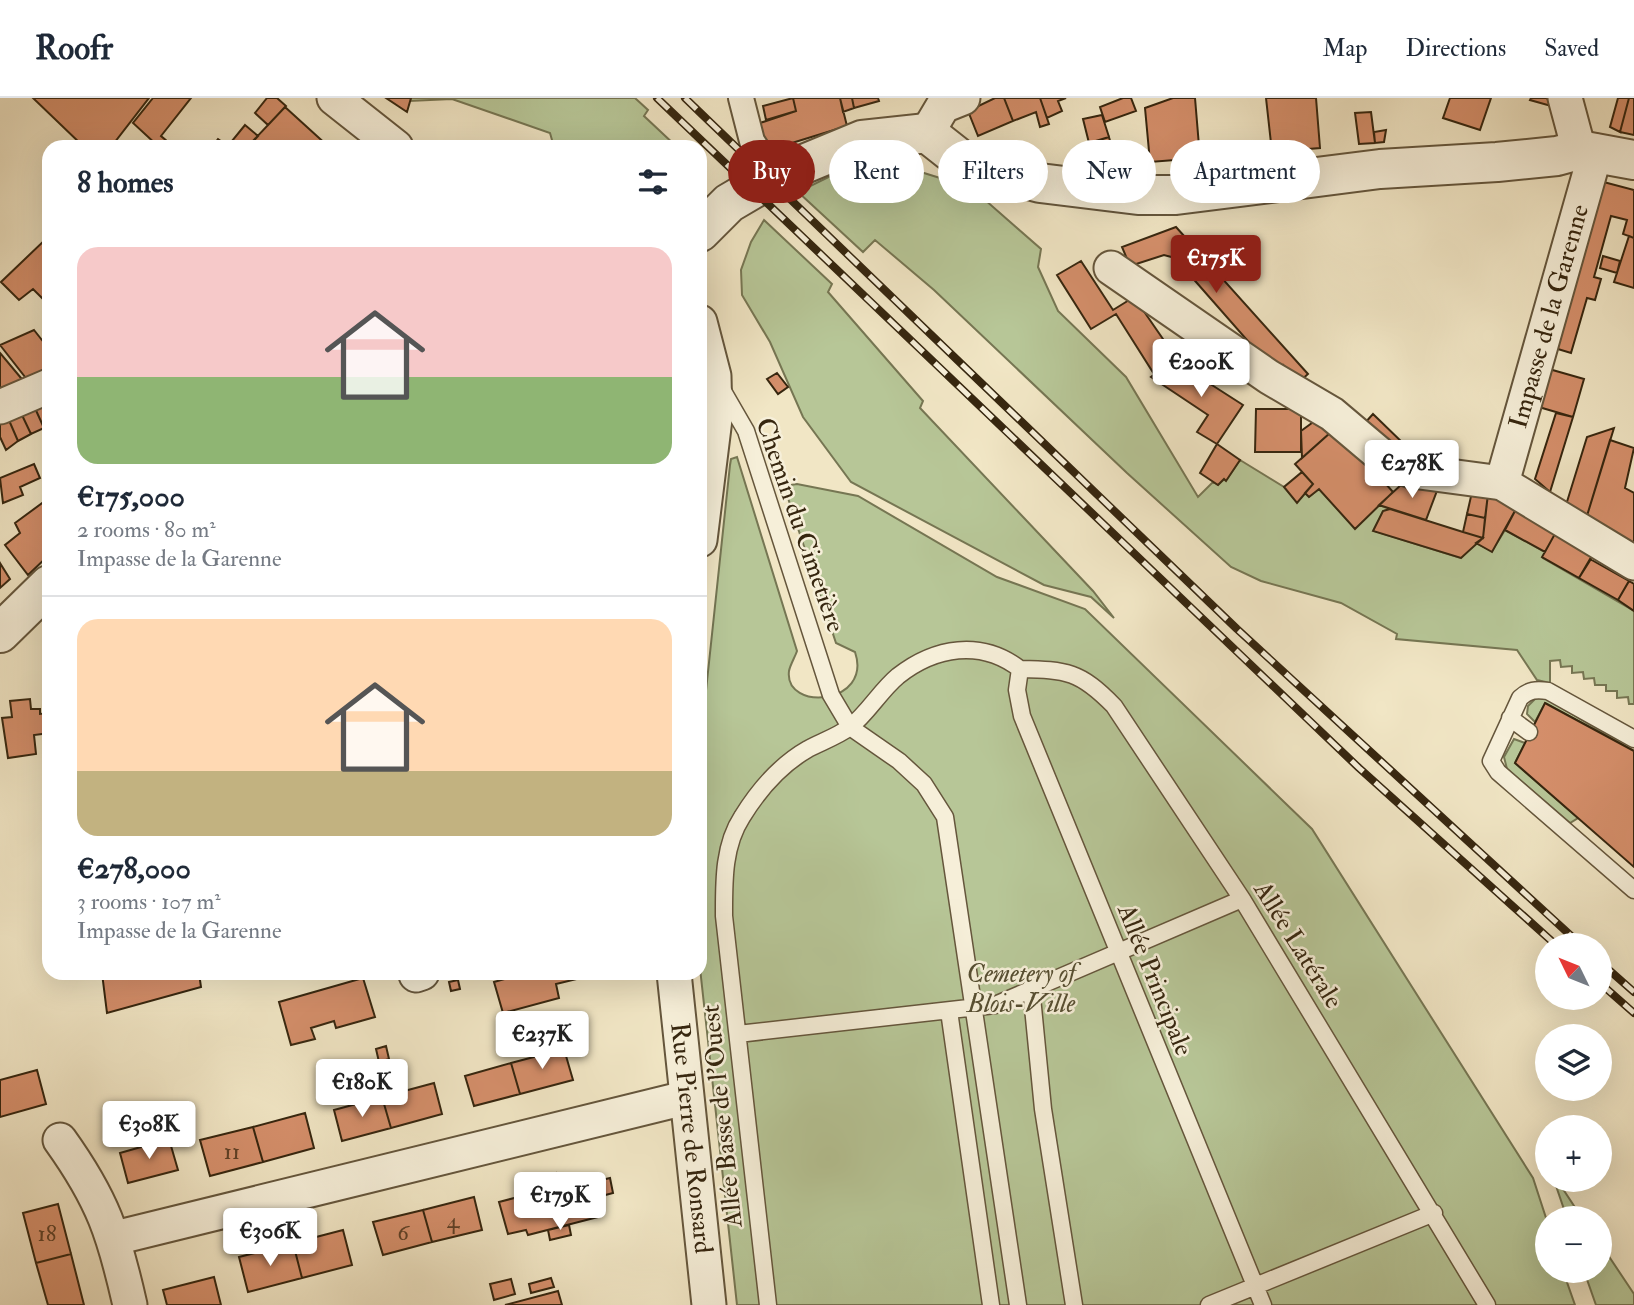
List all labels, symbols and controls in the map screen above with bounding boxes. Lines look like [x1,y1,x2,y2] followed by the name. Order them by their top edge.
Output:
[35,28,113,69] text: Roofr
[1322,33,1367,64] text: Map
[1405,33,1506,64] text: Directions
[1544,33,1599,64] text: Saved
[728,140,815,203] chip: Buy
[829,140,924,203] chip: Rent
[938,140,1048,203] chip: Filters
[1062,140,1156,203] chip: New
[1170,140,1320,203] chip: Apartment
[634,163,672,201] icon: filters
[77,164,174,201] text: 8 homes
[1502,201,1596,432] street label: Impasse de la Garenne
[1167,236,1265,295] pin: €175K
[1187,243,1245,272] text: €175K
[312,292,438,418] icon: home
[1152,340,1250,399] pin: €200K
[1169,347,1233,376] text: €200K
[748,414,852,636] street label: Chemin du Cimetière
[1363,440,1461,500] pin: €278K
[1381,448,1443,477] text: €278K
[77,478,185,515] text: €175,000
[77,515,216,544] text: 2 rooms · 80 m²
[77,544,282,573] text: Impasse de la Garenne
[312,664,438,790] icon: home
[77,850,191,887] text: €278,000
[1246,875,1350,1014] street label: Allée Latérale
[77,887,221,916] text: 3 rooms · 107 m²
[1109,899,1200,1061] street label: Allée Principale
[77,916,282,945] text: Impasse de la Garenne
[1535,933,1612,1010] north arrow
[1535,933,1612,1283] map controls
[965,958,1082,1020] park label: Cemetery of Blois-Ville
[694,1003,750,1230] street label: Allée Basse de l'Ouest
[493,1012,591,1071] pin: €237K
[512,1019,572,1048] text: €237K
[663,1021,719,1255] street label: Rue Pierre de Ronsard
[1535,1024,1612,1101] button: layers
[313,1060,411,1119] pin: €180K
[332,1067,392,1096] text: €180K
[100,1102,198,1161] pin: €308K
[119,1109,179,1138] text: €308K
[1535,1115,1612,1192] button: +
[224,1137,240,1166] house number: 11
[511,1172,609,1232] pin: €179K
[530,1180,590,1209] text: €179K
[447,1206,461,1235] house number: 4
[1535,1206,1612,1283] button: −
[221,1208,319,1268] pin: €306K
[239,1216,301,1245] text: €306K
[397,1218,410,1247] house number: 6
[37,1219,57,1248] house number: 18

